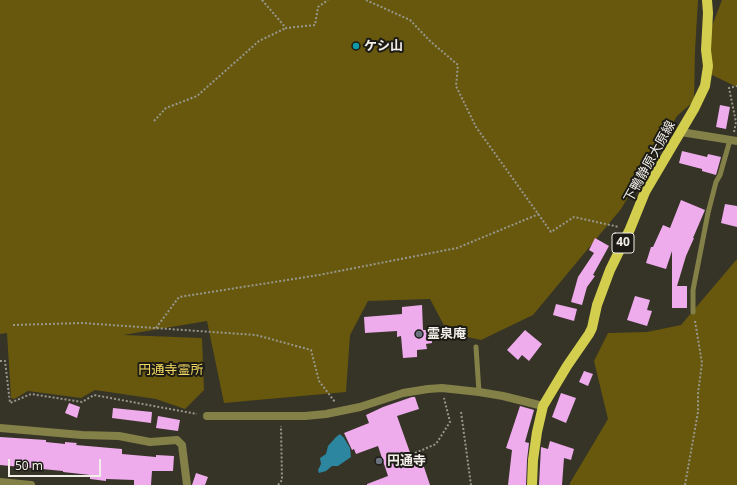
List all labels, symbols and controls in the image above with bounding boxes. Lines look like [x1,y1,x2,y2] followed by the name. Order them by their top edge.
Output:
[364,38,403,54] place label: ケシ山
[351,41,361,51] marker: ケシ山
[621,118,679,206] street label: 下鴨静原大原線
[612,233,634,253] road number: 40
[427,326,466,342] place label: 霊泉庵
[414,329,424,339] marker: 霊泉庵
[139,362,203,378] park label: 円通寺霊所
[10,451,103,477] scale bar
[387,453,426,469] place label: 円通寺
[374,456,384,466] marker: 円通寺
[15,457,43,474] text: 50 m

